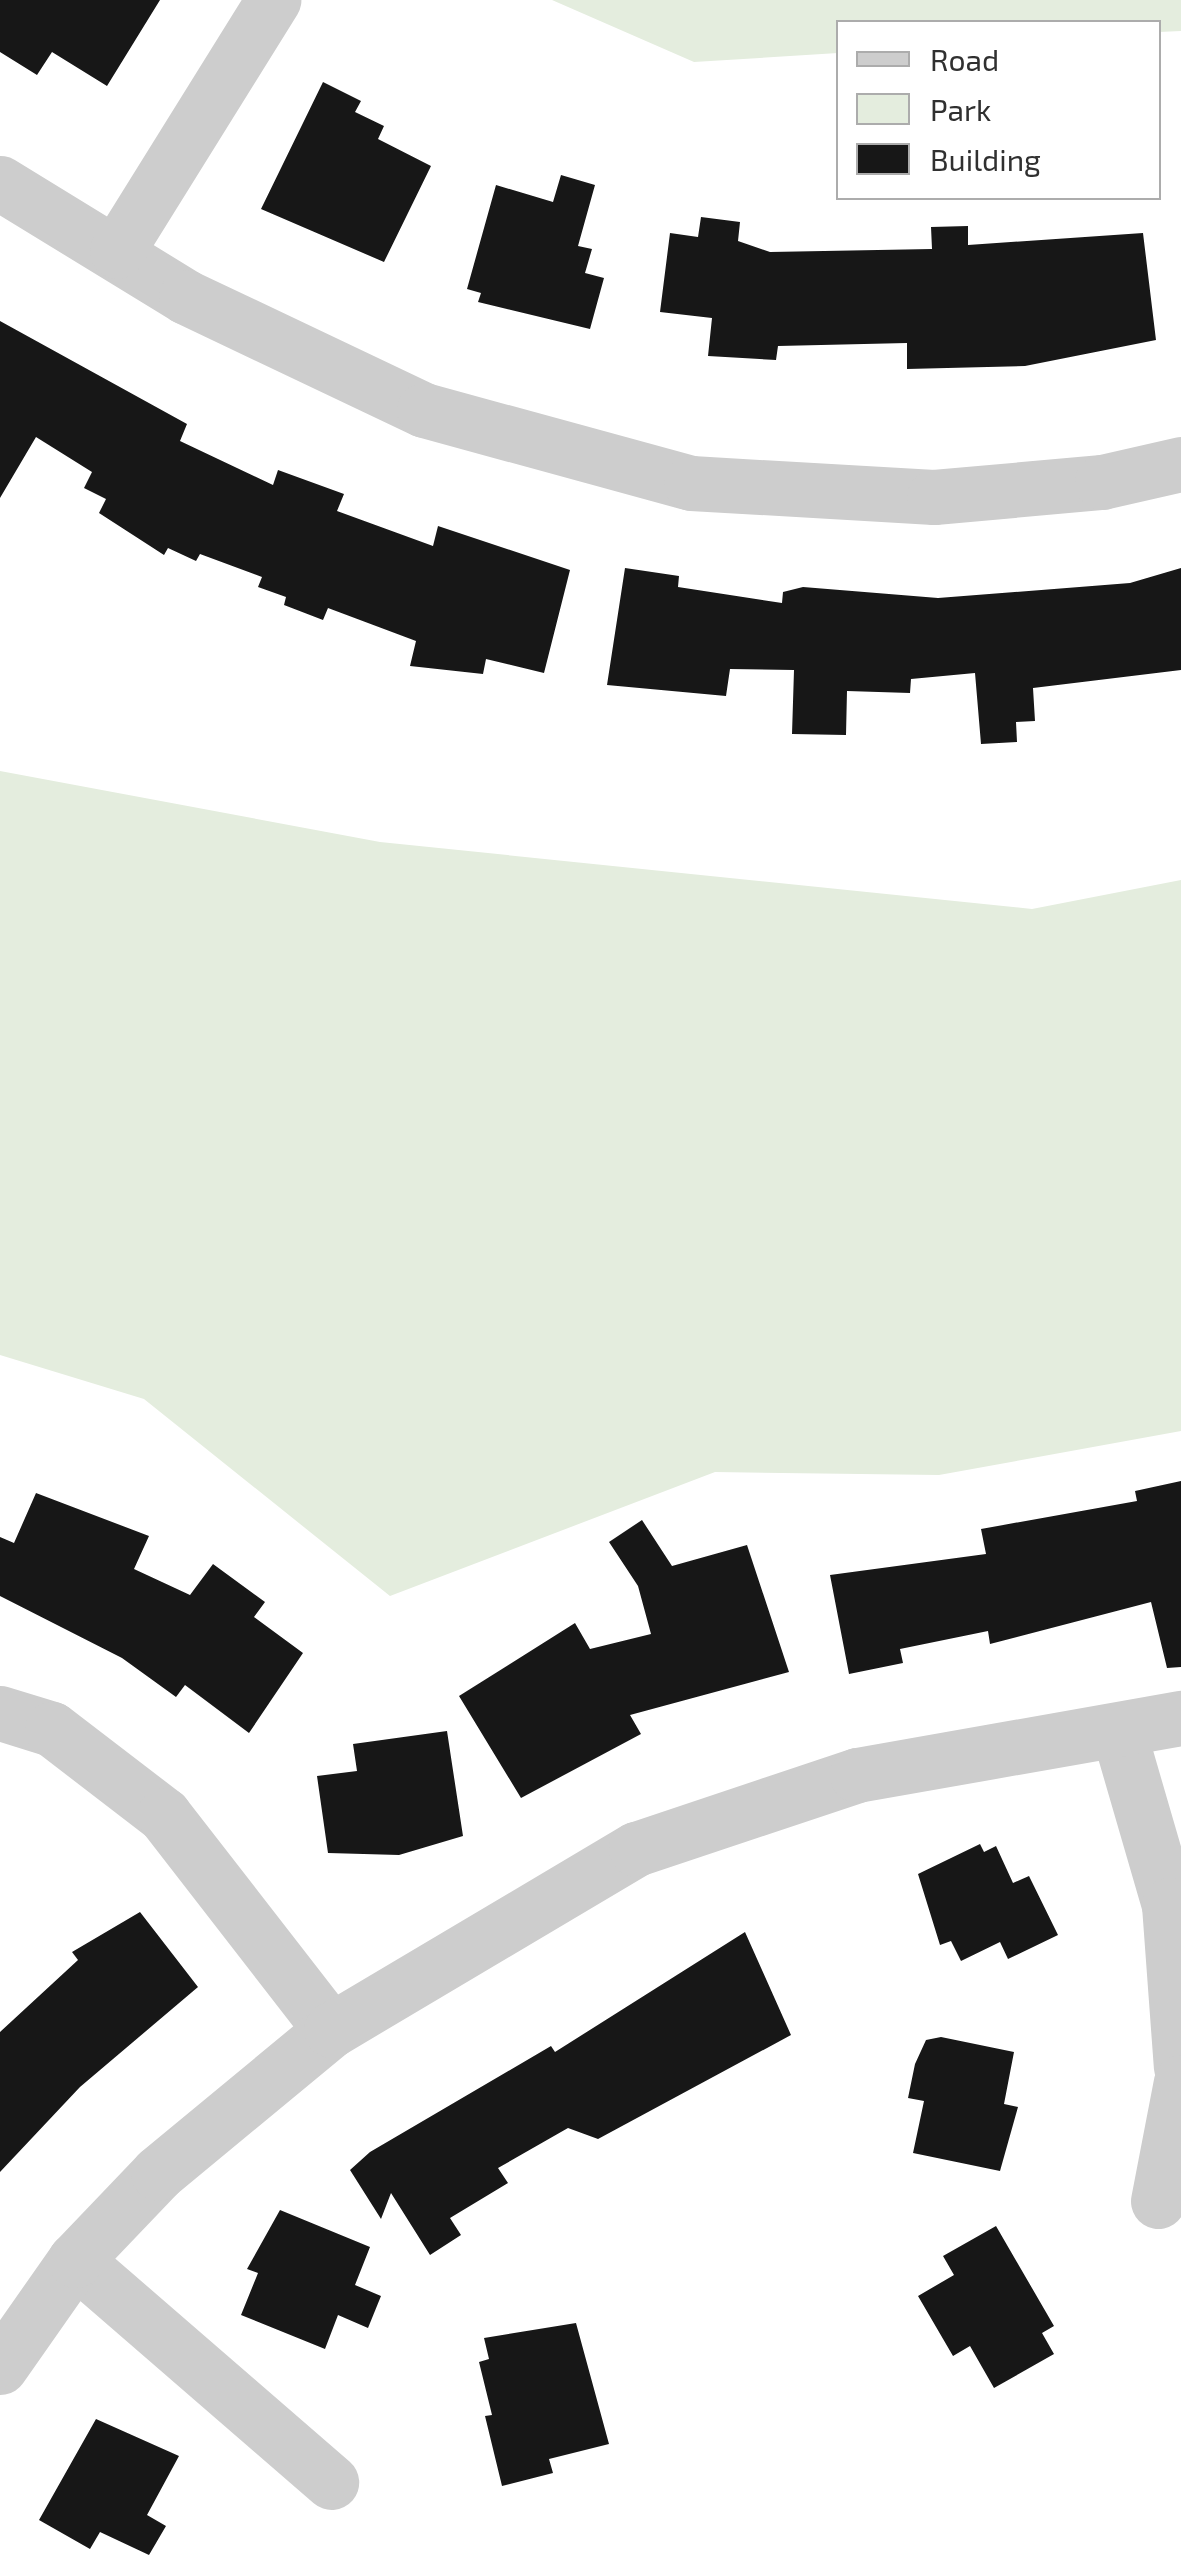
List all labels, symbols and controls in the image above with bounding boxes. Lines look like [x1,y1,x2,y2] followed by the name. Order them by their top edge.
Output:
[836,20,1161,200] legend
[930,41,999,77] text: Road
[930,91,991,127] text: Park
[930,141,1041,177] text: Building

